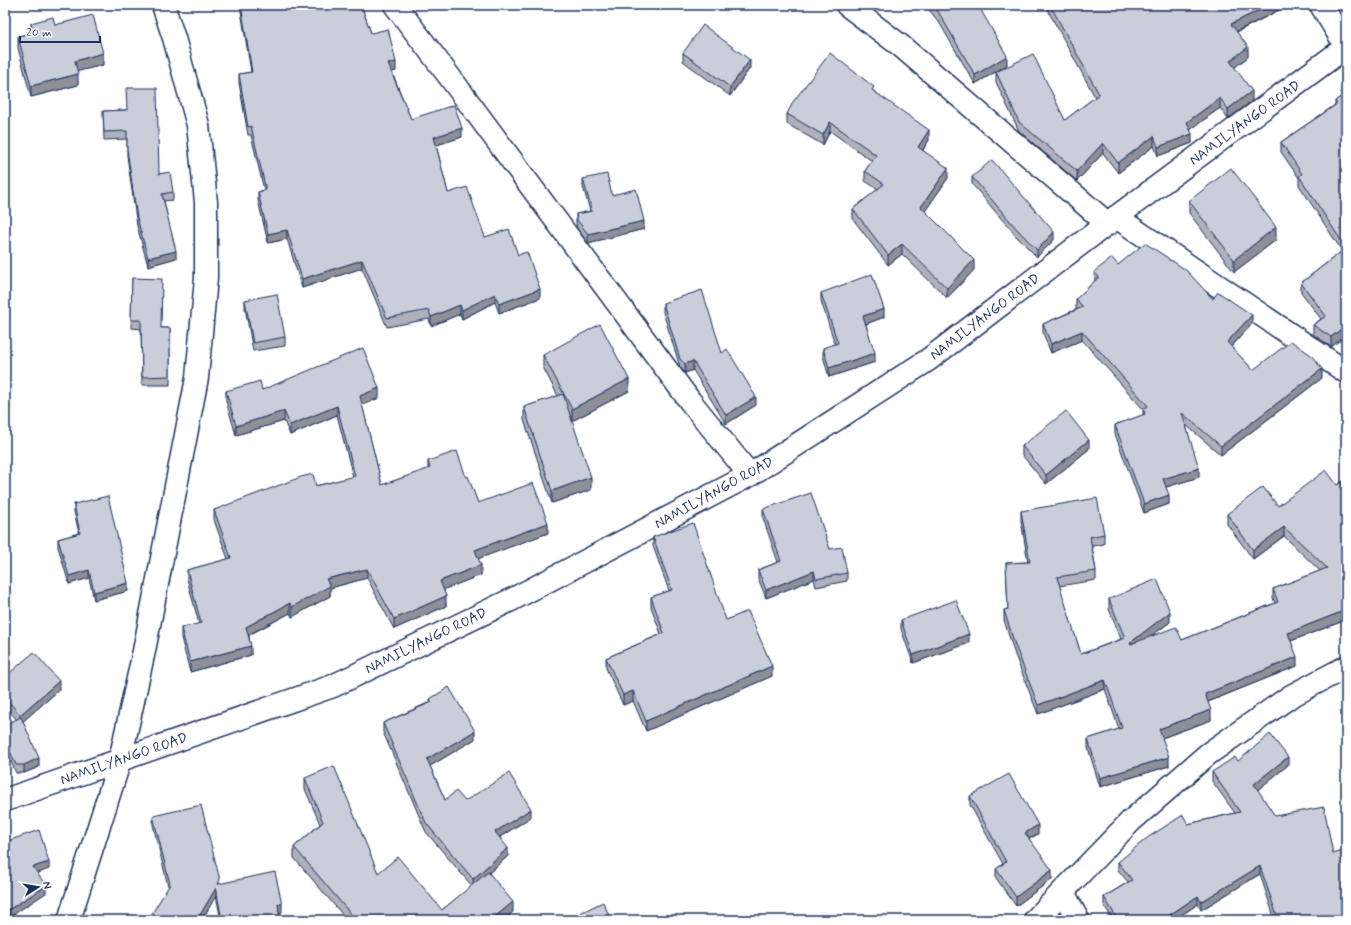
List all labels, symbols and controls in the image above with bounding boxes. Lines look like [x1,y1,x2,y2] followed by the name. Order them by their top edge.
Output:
[20,18,100,44] scale bar
[26,25,52,41] text: 20 m
[1186,77,1304,169] street label: NAMILYANGO ROAD
[926,270,1044,364] street label: NAMILYANGO ROAD
[651,453,777,533] street label: NAMILYANGO ROAD
[362,604,490,678] street label: NAMILYANGO ROAD
[58,729,190,789] street label: NAMILYANGO ROAD
[18,867,58,907] north arrow
[39,880,54,890] text: N

